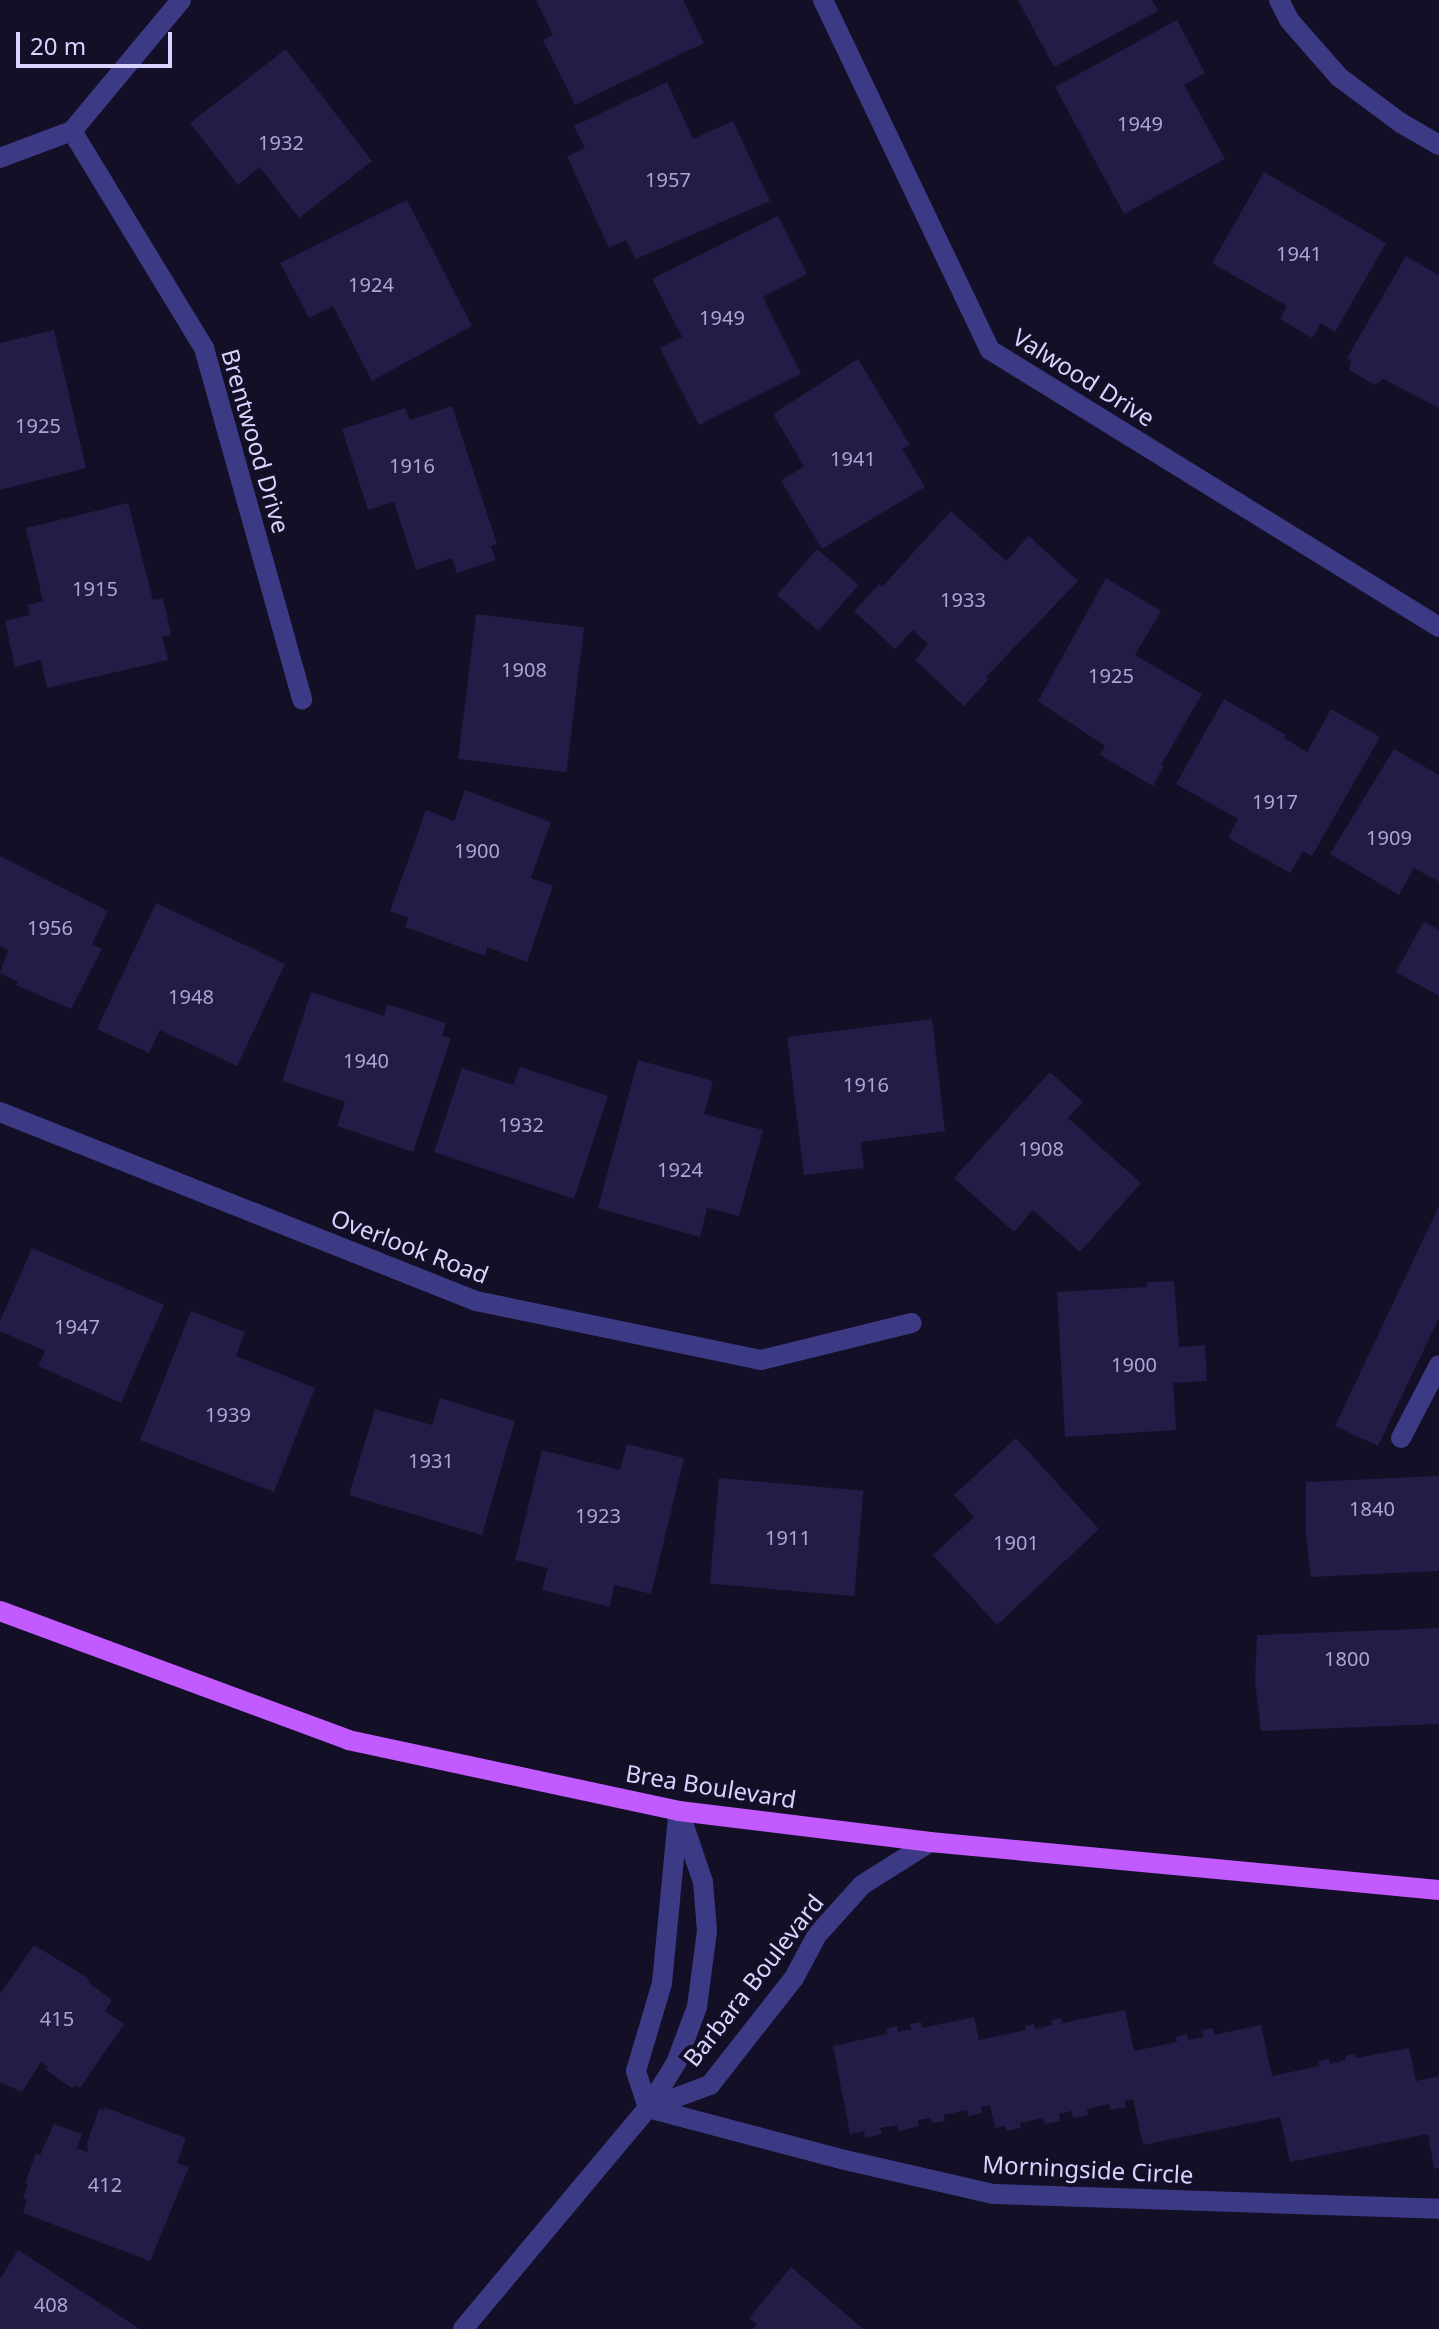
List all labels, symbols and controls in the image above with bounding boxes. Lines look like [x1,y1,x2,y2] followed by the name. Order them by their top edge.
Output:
[20,16,176,66] scale bar
[30,29,86,62] text: 20 m
[1117,111,1163,135] house number: 1949
[258,130,304,154] house number: 1932
[645,167,691,191] house number: 1957
[1276,241,1322,265] house number: 1941
[348,272,394,296] house number: 1924
[699,305,745,329] house number: 1949
[1008,322,1160,432] street label: Valwood Drive
[216,346,296,536] street label: Brentwood Drive
[15,413,61,437] house number: 1925
[830,446,876,470] house number: 1941
[389,453,435,477] house number: 1916
[72,576,118,600] house number: 1915
[940,587,986,611] house number: 1933
[501,657,547,681] house number: 1908
[1088,663,1134,687] house number: 1925
[1252,789,1298,813] house number: 1917
[1366,825,1412,849] house number: 1909
[454,838,500,862] house number: 1900
[27,915,73,939] house number: 1956
[168,984,214,1008] house number: 1948
[343,1048,389,1072] house number: 1940
[843,1072,889,1096] house number: 1916
[498,1112,544,1136] house number: 1932
[1018,1136,1064,1160] house number: 1908
[657,1157,703,1181] house number: 1924
[327,1203,493,1289] street label: Overlook Road
[54,1314,100,1338] house number: 1947
[1111,1352,1157,1376] house number: 1900
[205,1402,251,1426] house number: 1939
[408,1448,454,1472] house number: 1931
[1349,1496,1395,1520] house number: 1840
[575,1503,621,1527] house number: 1923
[765,1525,811,1549] house number: 1911
[993,1530,1039,1554] house number: 1901
[1324,1646,1370,1670] house number: 1800
[624,1758,798,1814] street label: Brea Boulevard
[677,1888,829,2072] street label: Barbara Boulevard
[40,2006,74,2030] house number: 415
[982,2149,1194,2189] street label: Morningside Circle
[88,2172,122,2196] house number: 412
[34,2292,68,2316] house number: 408

